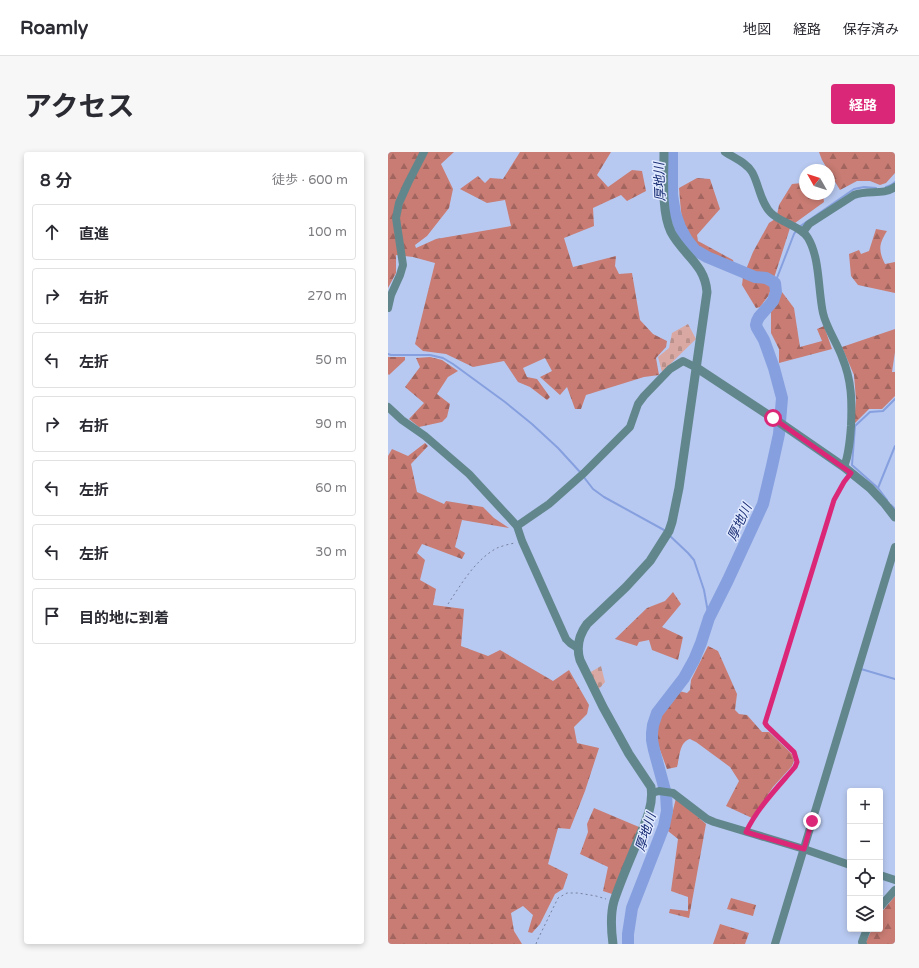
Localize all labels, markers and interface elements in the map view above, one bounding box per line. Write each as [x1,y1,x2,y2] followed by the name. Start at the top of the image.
[20,17,88,39] text: Roamly
[743,21,771,38] text: 地図
[793,21,821,38] text: 経路
[843,21,899,38] text: 保存済み
[831,84,895,124] button: 経路
[24,90,135,124] text: アクセス
[651,160,669,202] water label: 厚地川
[799,164,835,200] north arrow
[40,170,72,191] text: 8 分
[272,172,348,188] text: 徒歩 · 600 m
[41,221,63,243] icon: ahead
[307,224,347,240] text: 100 m
[79,225,109,243] text: 直進
[41,285,63,307] icon: right
[307,288,347,304] text: 270 m
[79,289,109,307] text: 右折
[41,349,63,371] icon: left
[315,352,347,368] text: 50 m
[79,353,109,371] text: 左折
[764,409,782,427] route start
[41,413,63,435] icon: right
[315,416,347,432] text: 90 m
[79,417,109,435] text: 右折
[41,477,63,499] icon: left
[315,480,347,496] text: 60 m
[79,481,109,499] text: 左折
[724,500,756,543] water label: 厚地川
[41,541,63,563] icon: left
[315,544,347,560] text: 30 m
[79,545,109,563] text: 左折
[41,605,63,627] icon: arrive
[79,609,169,627] text: 目的地に到着
[847,788,883,932] map controls
[847,788,883,824] button: +
[632,809,660,853] water label: 厚地川
[803,812,821,830] route end
[847,824,883,860] button: −
[847,860,883,896] button: locate
[847,896,883,932] button: layers

